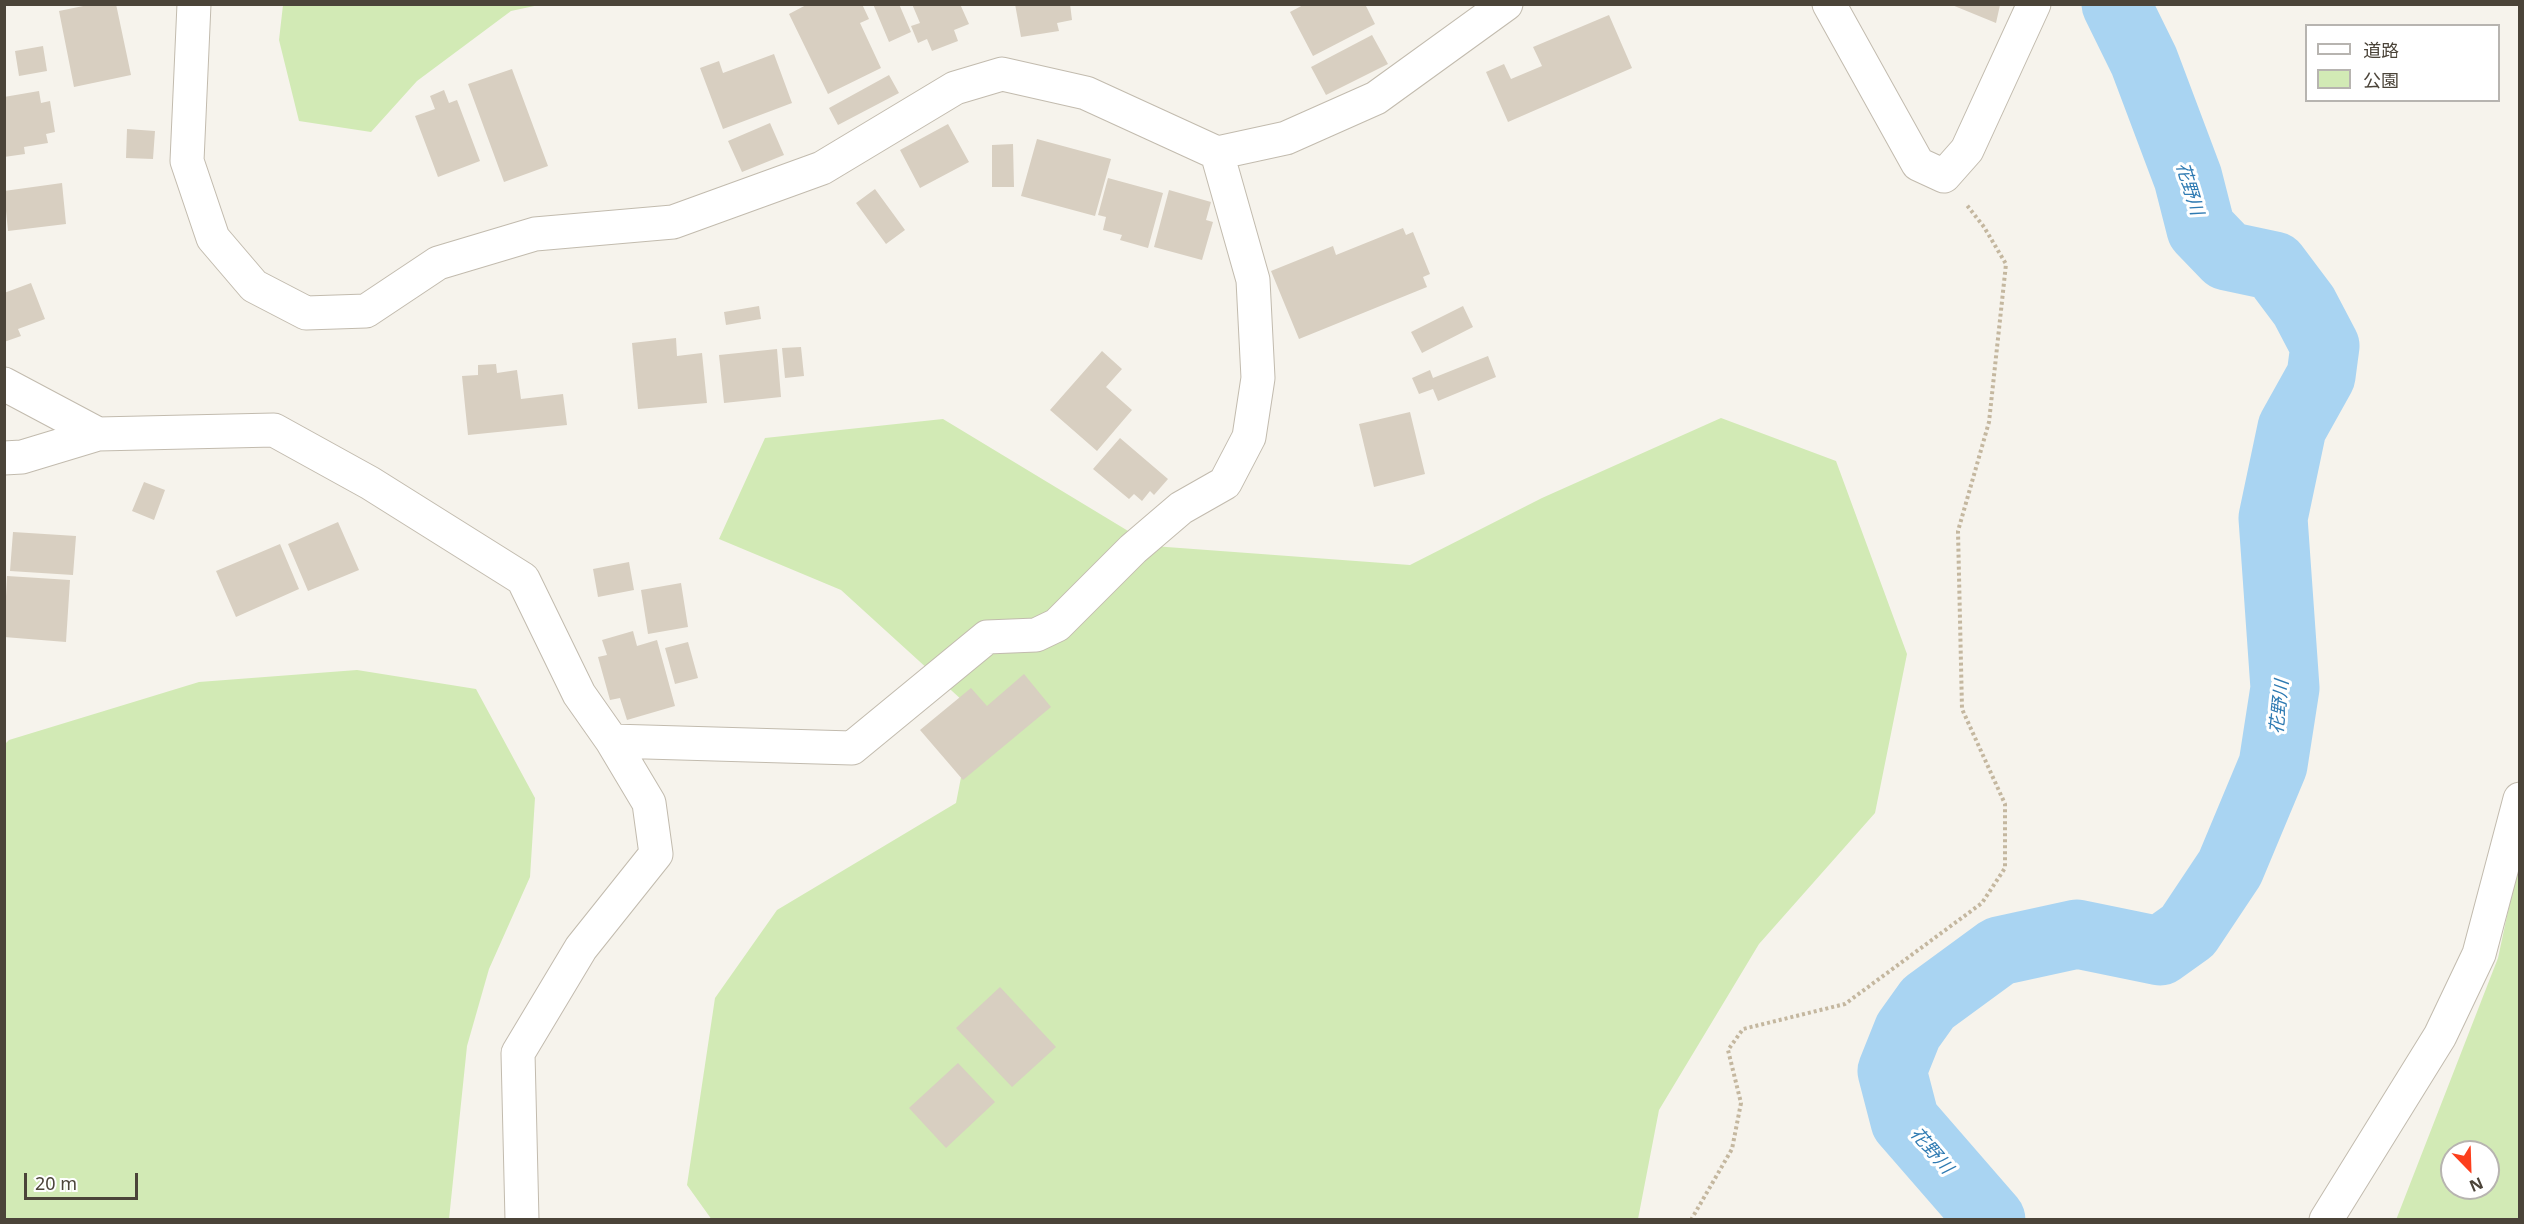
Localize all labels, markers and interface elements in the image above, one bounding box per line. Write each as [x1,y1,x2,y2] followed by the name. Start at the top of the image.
[2305,24,2500,102] legend
[2363,38,2399,62] text: 道路
[2363,68,2399,92] text: 公園
[2171,160,2207,218] water label: 花野川
[2266,679,2294,735] water label: 花野川
[1905,1124,1957,1178] water label: 花野川
[2440,1140,2500,1200] north arrow
[27,1161,141,1199] scale bar
[35,1171,77,1195] text: 20 m
[2466,1172,2487,1197] text: N

